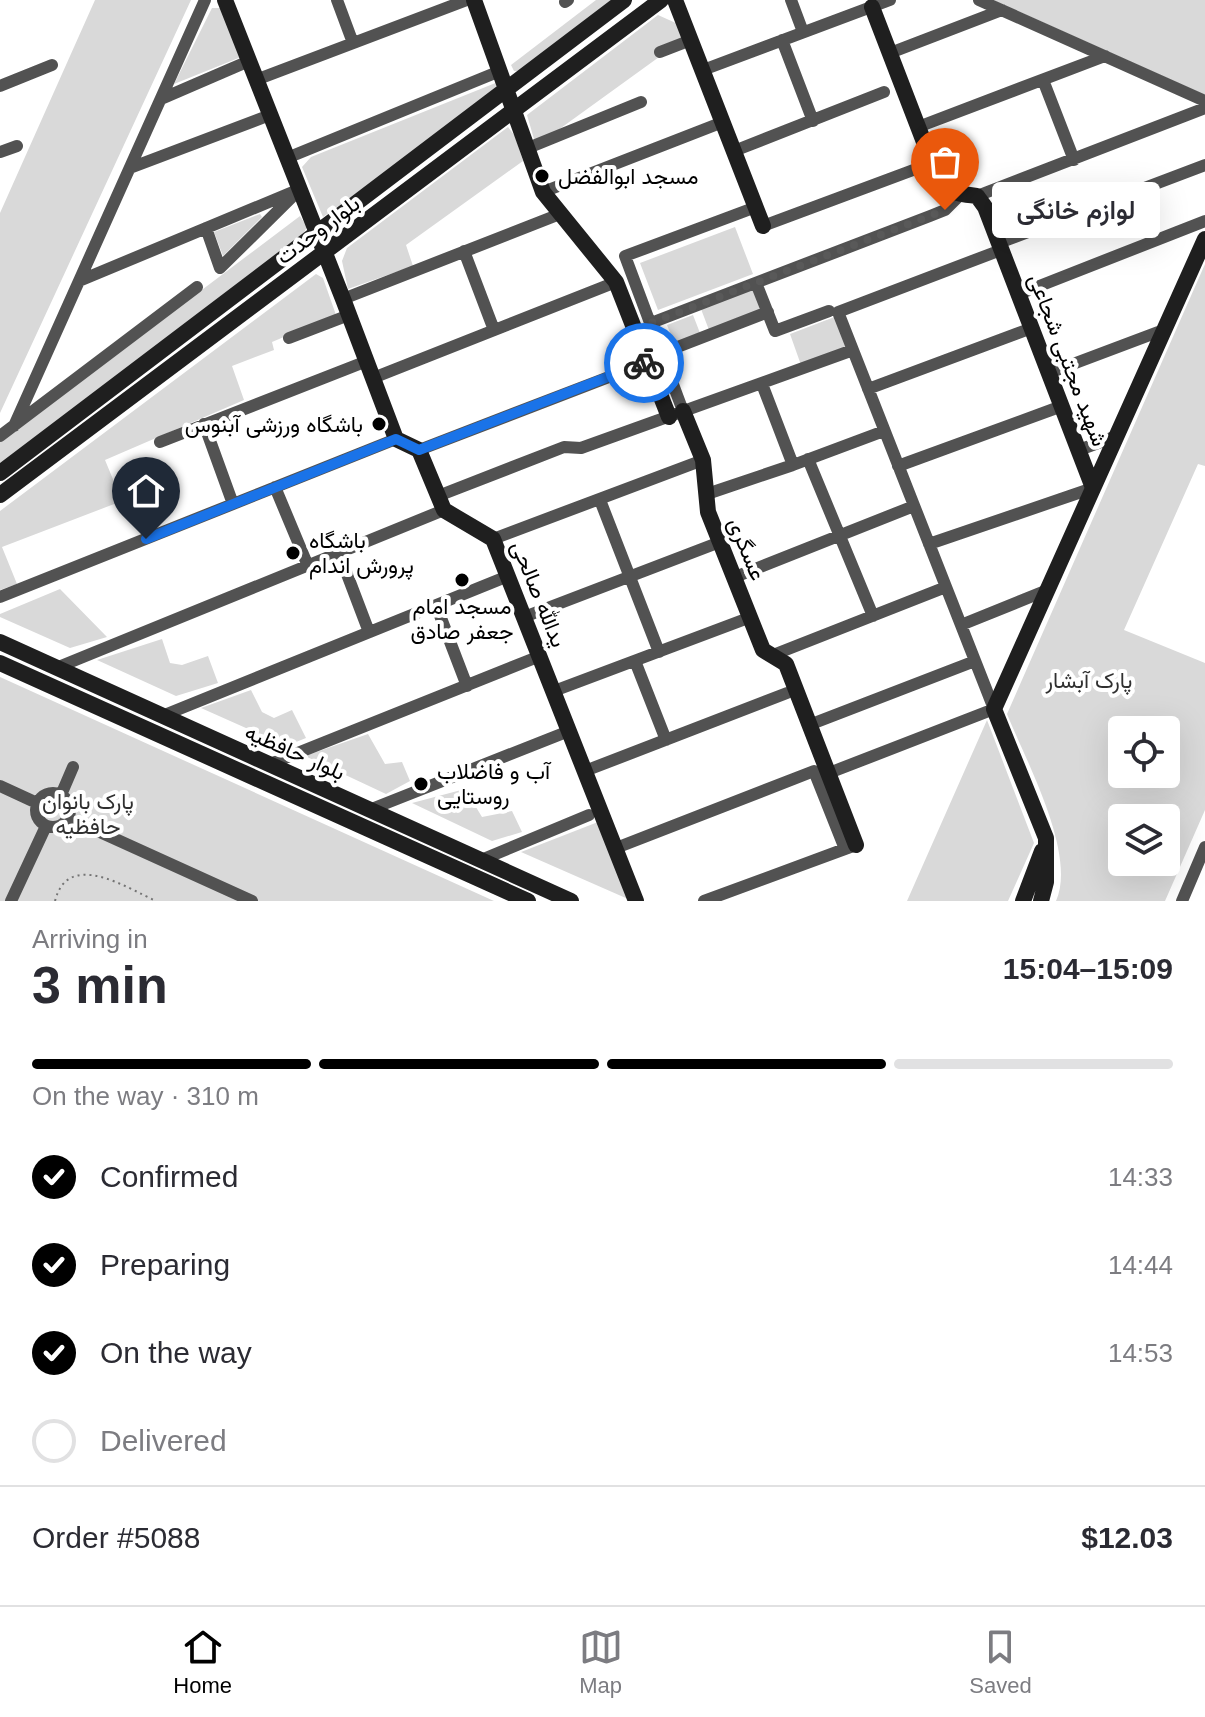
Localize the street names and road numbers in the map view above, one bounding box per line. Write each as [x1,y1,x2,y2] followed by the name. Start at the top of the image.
[272,191,365,270] street label: بلوار وحدت
[1023,270,1112,450] street label: شهید مجتبی شجاعی
[722,514,771,584] street label: عسگری
[505,537,573,651] street label: یدالله صالحی
[241,719,349,786] street label: بلوار حافظیه

